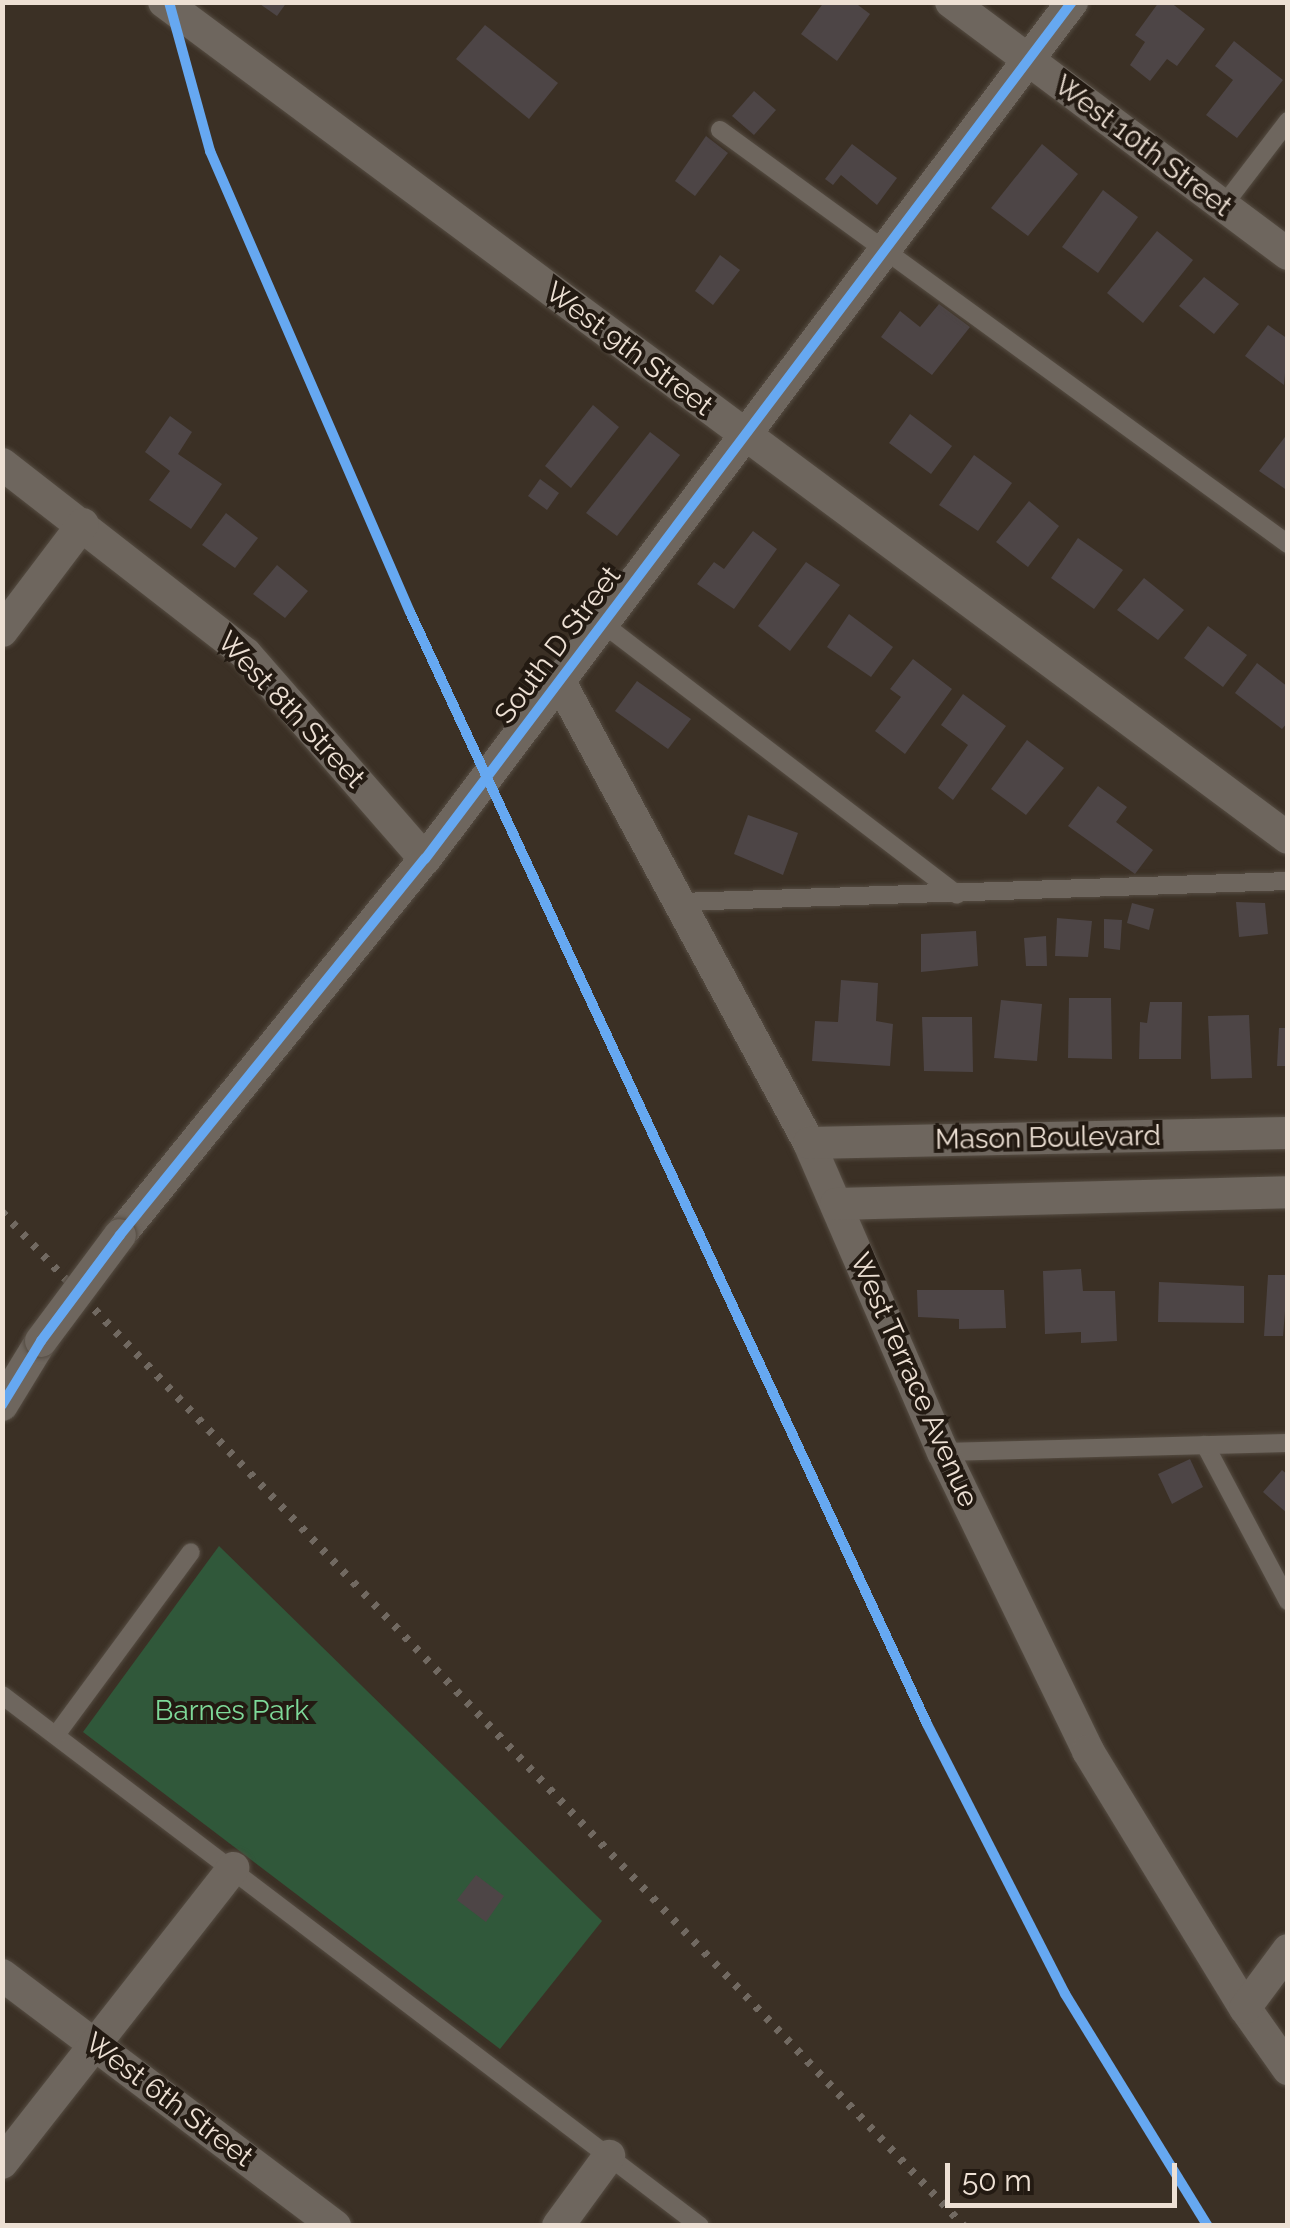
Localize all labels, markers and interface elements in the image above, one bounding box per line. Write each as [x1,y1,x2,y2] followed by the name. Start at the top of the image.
[1048,68,1238,224] street label: West 10th Street
[539,275,719,423] street label: West 9th Street
[488,560,628,730] street label: South D Street
[210,625,372,795] street label: West 8th Street
[935,1119,1161,1157] street label: Mason Boulevard
[842,1247,986,1513] street label: West Terrace Avenue
[155,1694,309,1728] park label: Barnes Park
[79,2026,259,2174] street label: West 6th Street
[950,2143,1182,2205] scale bar
[962,2163,1032,2198] text: 50 m

